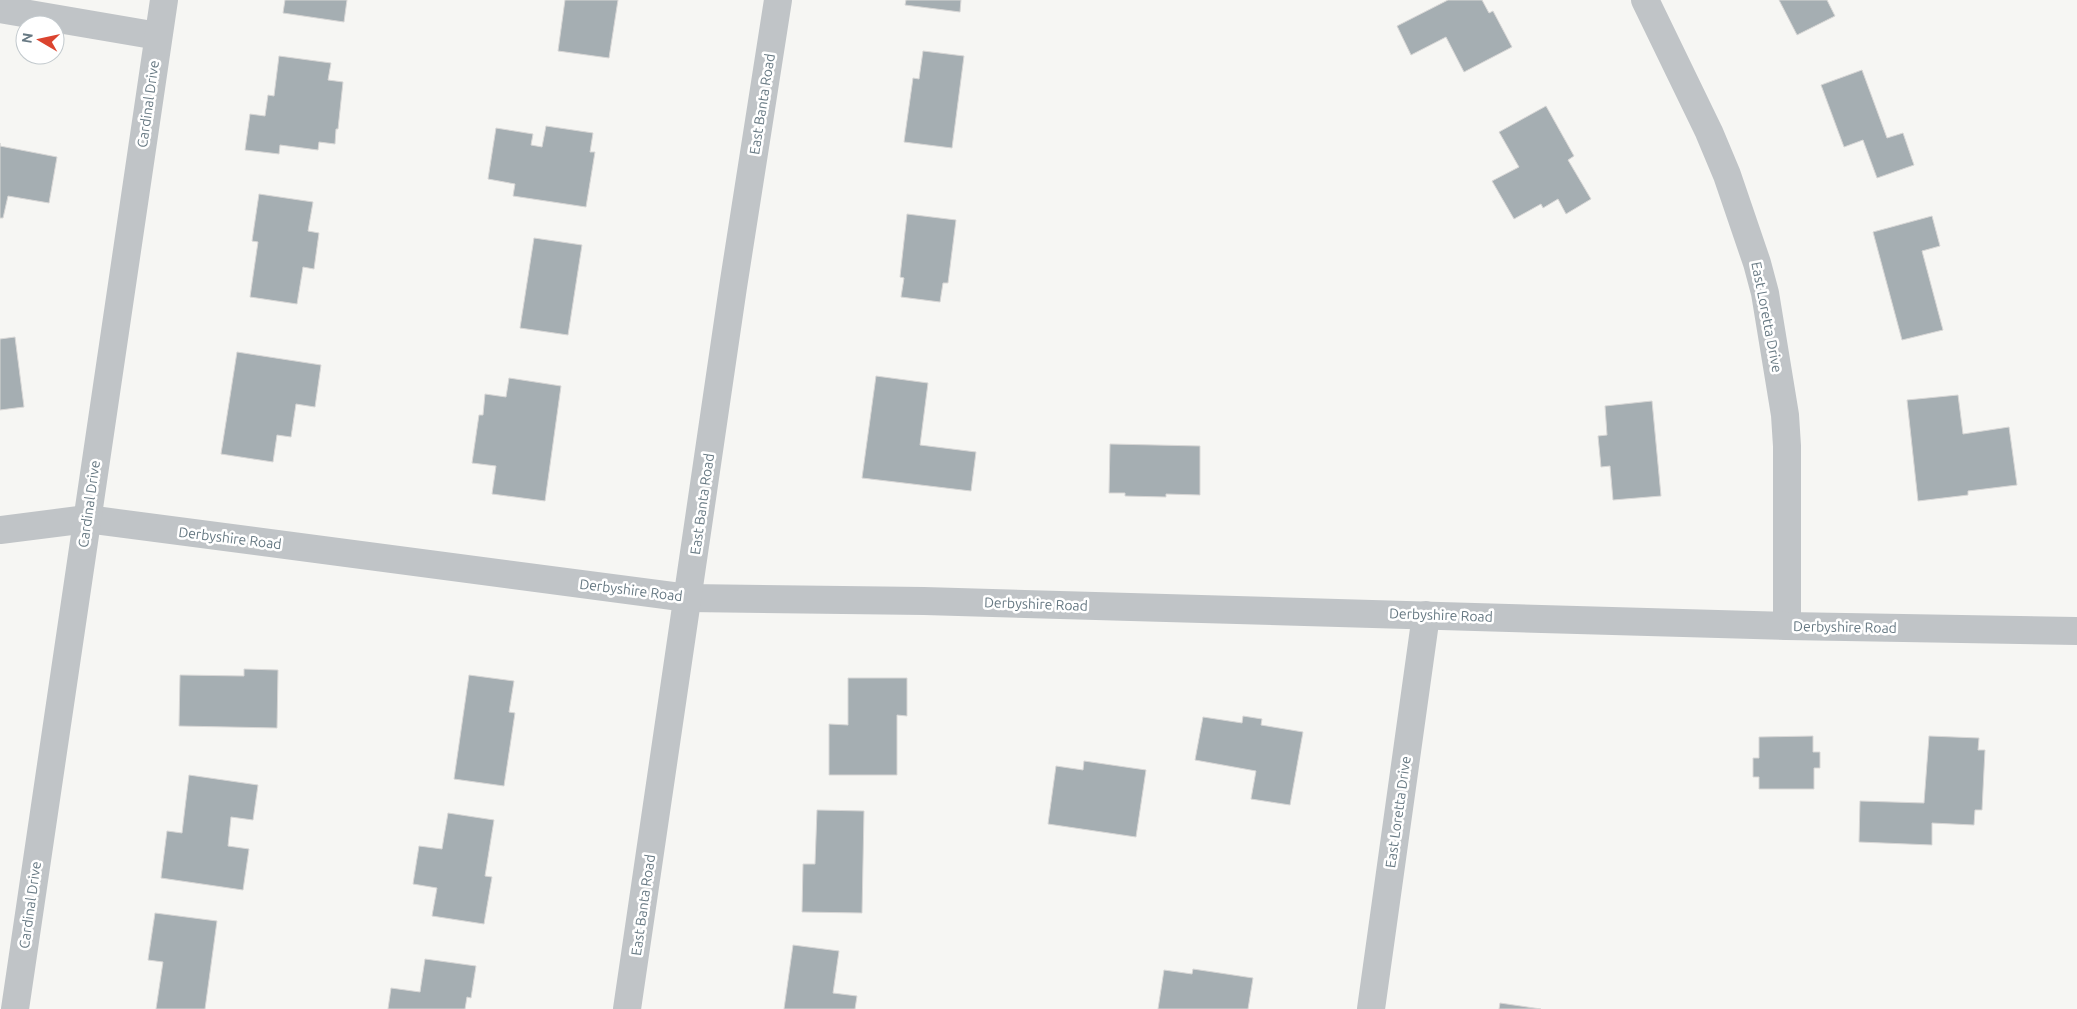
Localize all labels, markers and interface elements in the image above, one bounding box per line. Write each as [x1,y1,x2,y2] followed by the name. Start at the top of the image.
[15,15,65,65] north arrow
[18,32,36,44] text: N
[746,52,778,156] street label: East Banta Road
[134,59,162,149] street label: Cardinal Drive
[1748,260,1786,374] street label: East Loretta Drive
[687,452,717,556] street label: East Banta Road
[75,459,103,549] street label: Cardinal Drive
[178,524,282,552] street label: Derbyshire Road
[579,576,683,604] street label: Derbyshire Road
[984,594,1088,614] street label: Derbyshire Road
[1389,605,1493,625] street label: Derbyshire Road
[1793,618,1897,636] street label: Derbyshire Road
[1382,755,1414,869] street label: East Loretta Drive
[628,853,658,957] street label: East Banta Road
[16,860,44,950] street label: Cardinal Drive

